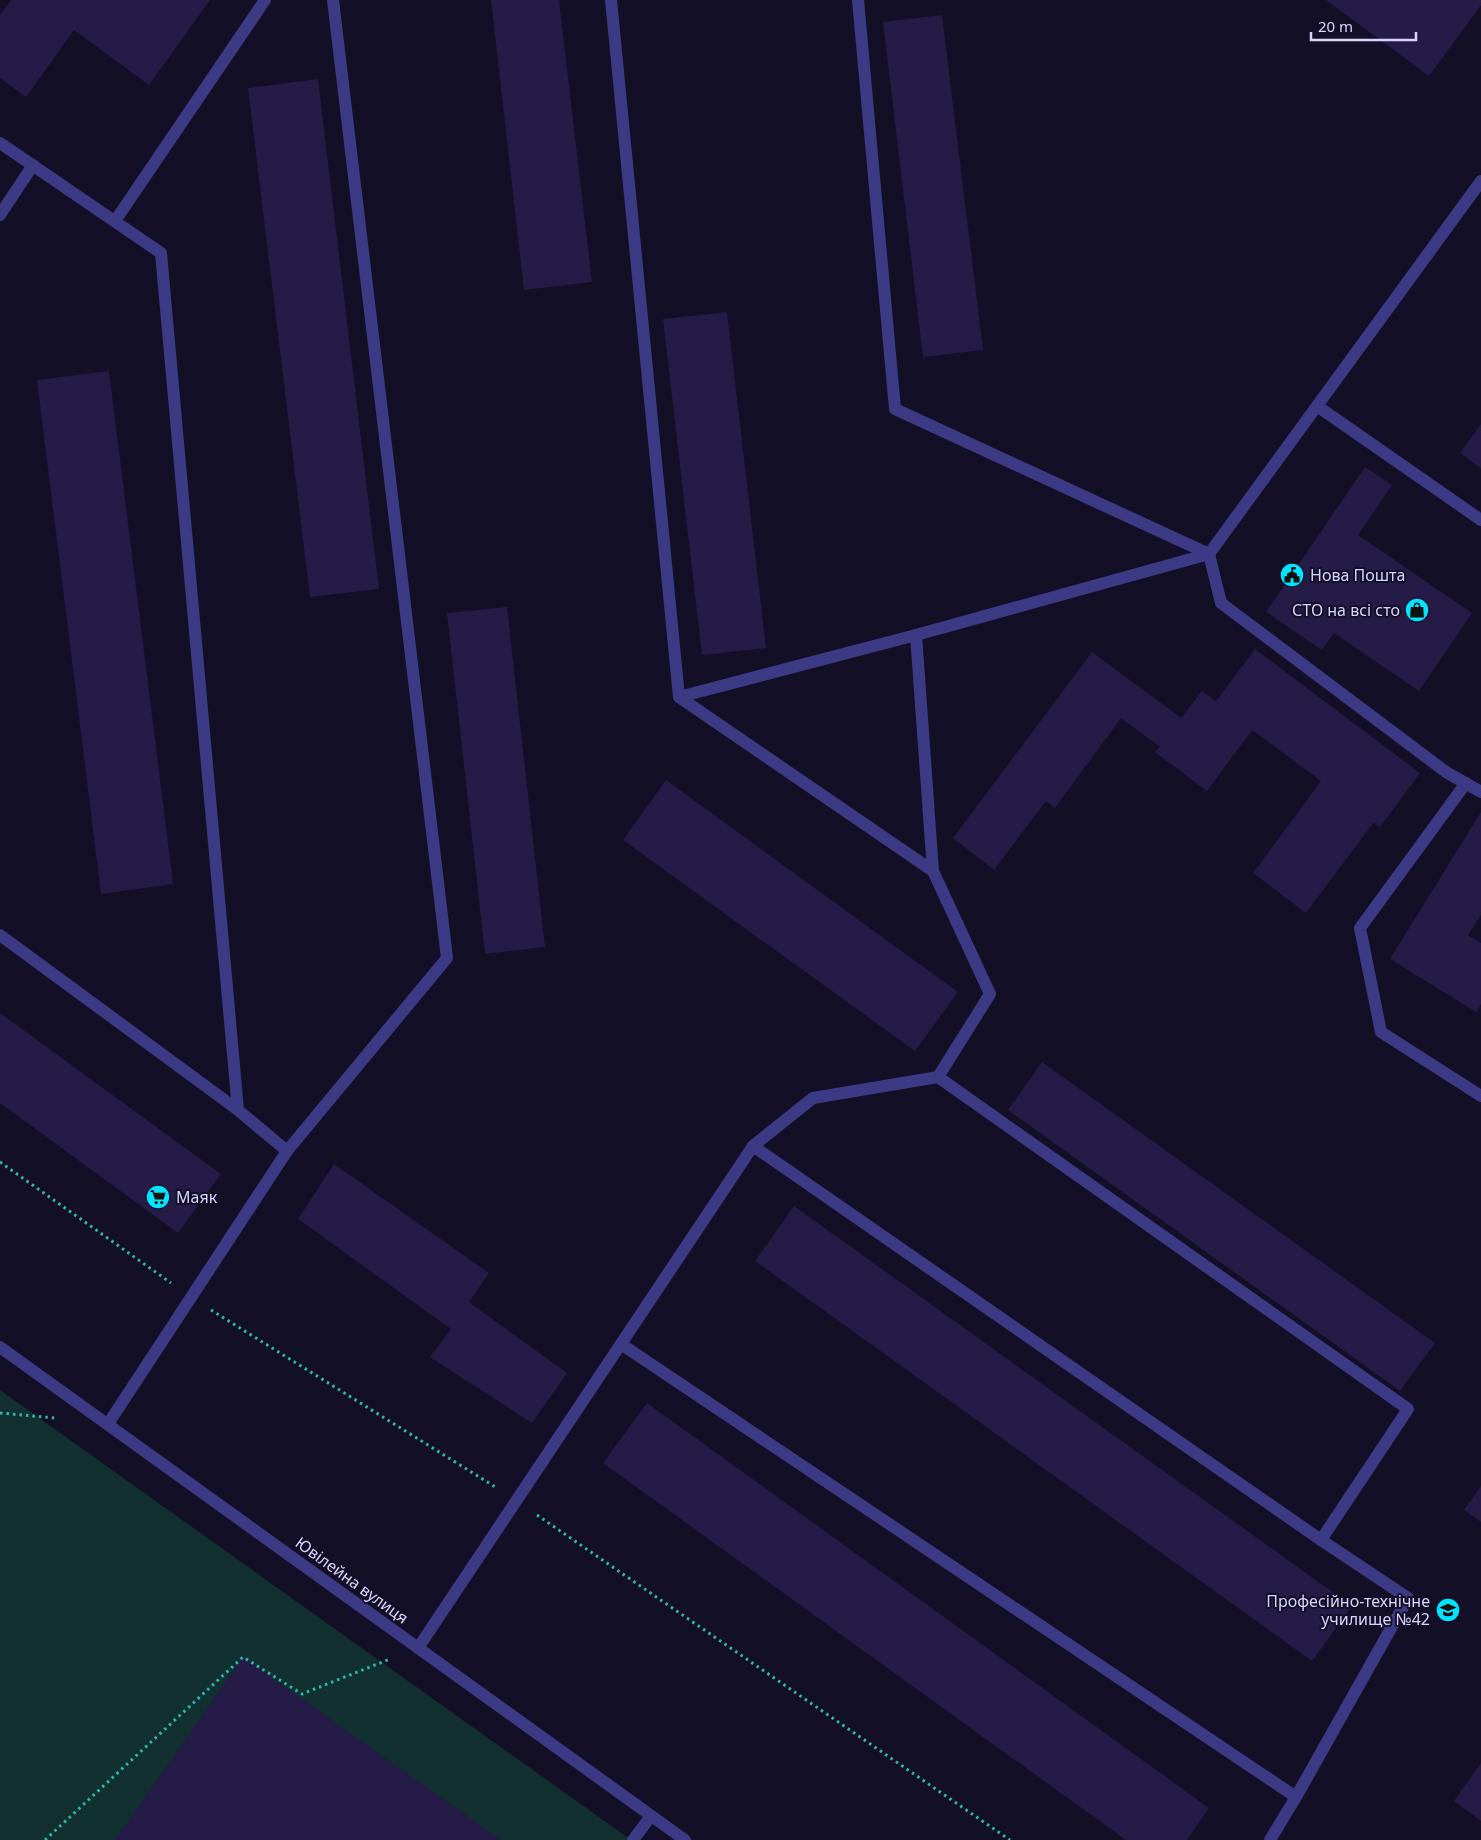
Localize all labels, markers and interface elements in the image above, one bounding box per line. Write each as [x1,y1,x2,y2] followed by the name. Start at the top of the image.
[1311,10,1416,42] scale bar
[1318,16,1353,36] text: 20 m
[1279,562,1305,588] public building icon: Нова Пошта
[1310,564,1405,586] place label: Нова Пошта
[1404,597,1430,623] shop icon: СТО на всі сто
[1292,599,1400,621] place label: СТО на всі сто
[145,1184,171,1210] supermarket icon: Маяк
[176,1186,218,1208] place label: Маяк
[291,1532,413,1628] street label: Ювілейна вулиця
[1266,1590,1430,1630] place label: Професійно-технічне училище №42
[1435,1597,1461,1623] school or university icon: Професійно-технічне училище №42

